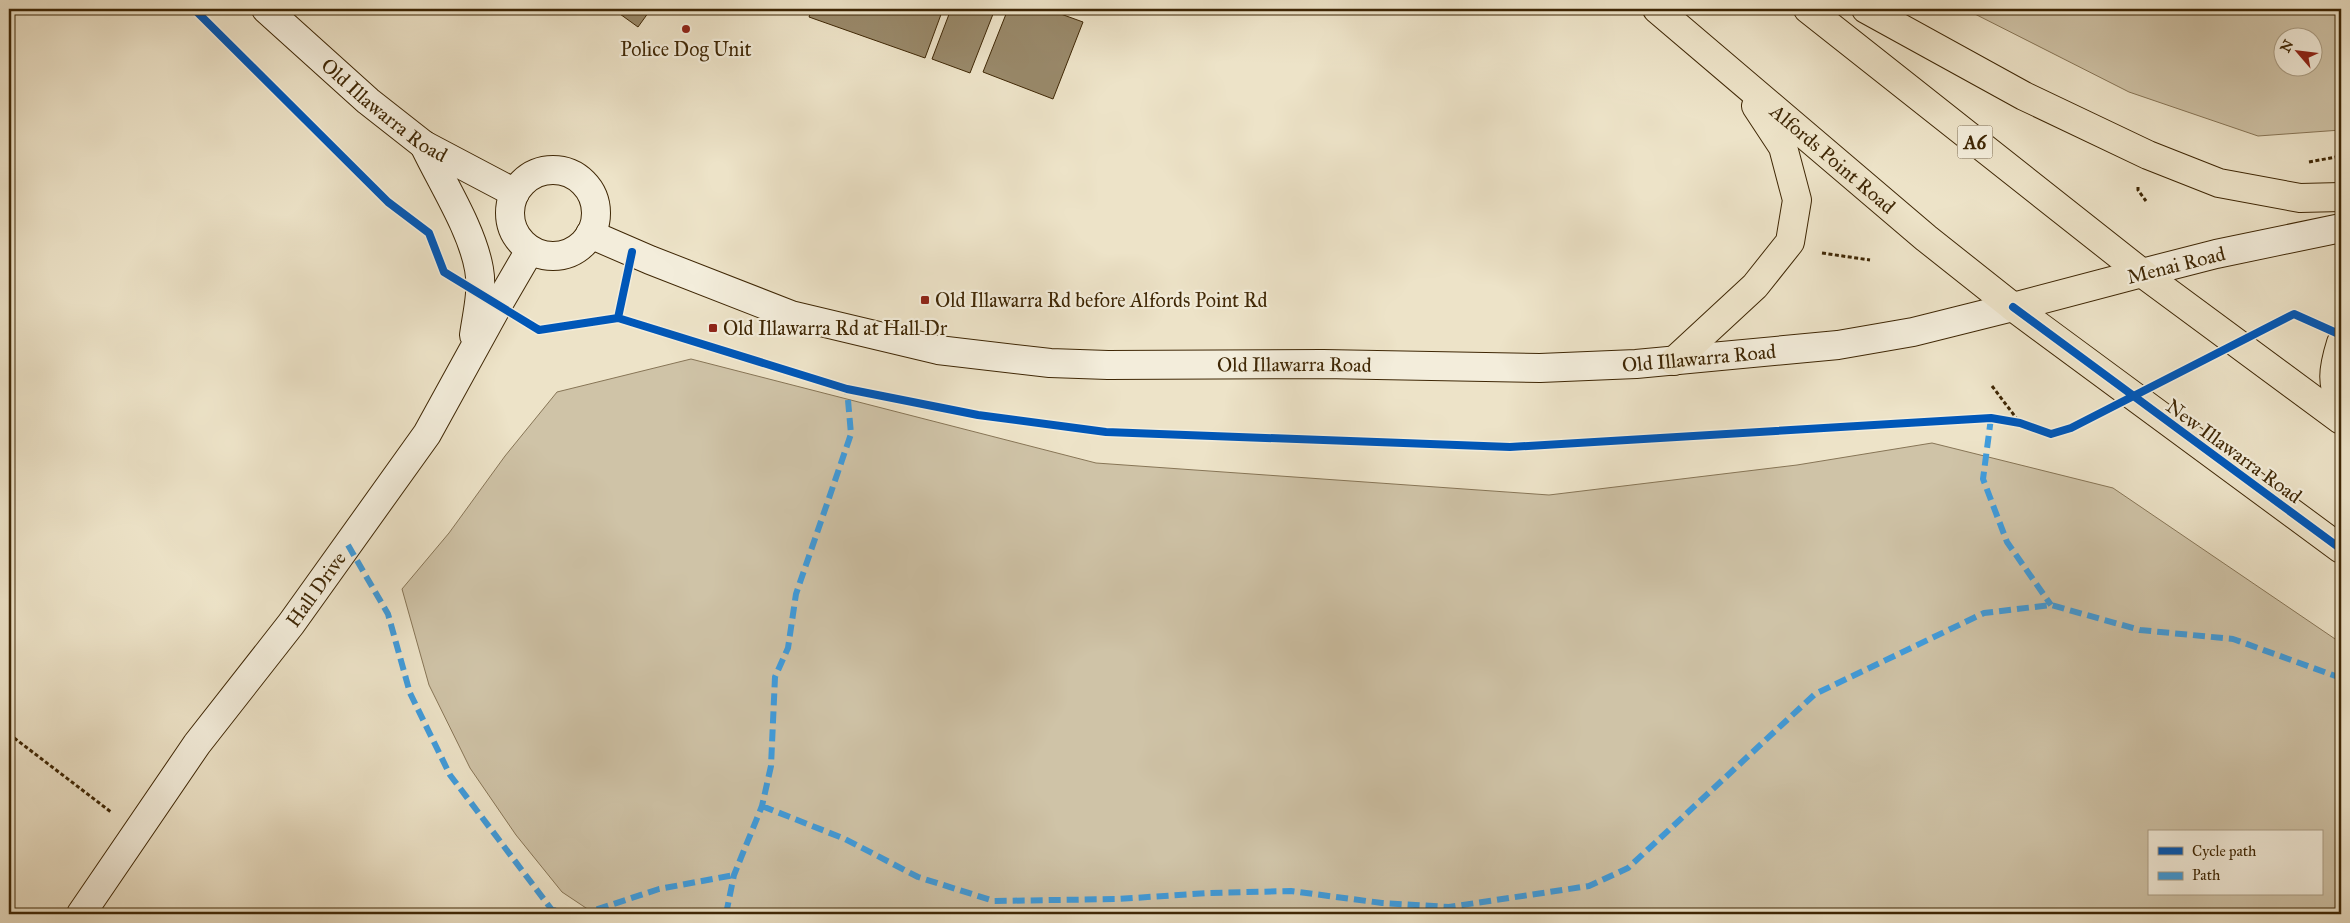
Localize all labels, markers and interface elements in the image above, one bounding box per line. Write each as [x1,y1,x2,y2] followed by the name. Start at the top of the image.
[680,23,692,35] marker: Police Dog Unit
[2272,28,2322,78] north arrow
[620,37,752,62] place label: Police Dog Unit
[2277,37,2297,55] text: N
[316,53,451,167] street label: Old Illawarra Road
[1765,98,1900,219] street label: Alfords Point Road
[1958,125,1992,158] road number: A6
[2124,241,2228,289] street label: Menai Road
[935,288,1268,312] place label: Old Illawarra Rd before Alfords Point Rd
[919,294,931,306] marker: Old Illawarra Rd before Alfords Point Rd
[723,316,948,340] place label: Old Illawarra Rd at Hall Dr
[707,322,719,334] marker: Old Illawarra Rd at Hall Dr
[1621,339,1777,377] street label: Old Illawarra Road
[1217,352,1372,377] street label: Old Illawarra Road
[2161,394,2307,508] street label: New Illawarra Road
[281,547,351,632] street label: Hall Drive
[2148,830,2322,896] legend
[2192,842,2257,860] text: Cycle path
[2192,866,2221,884] text: Path

